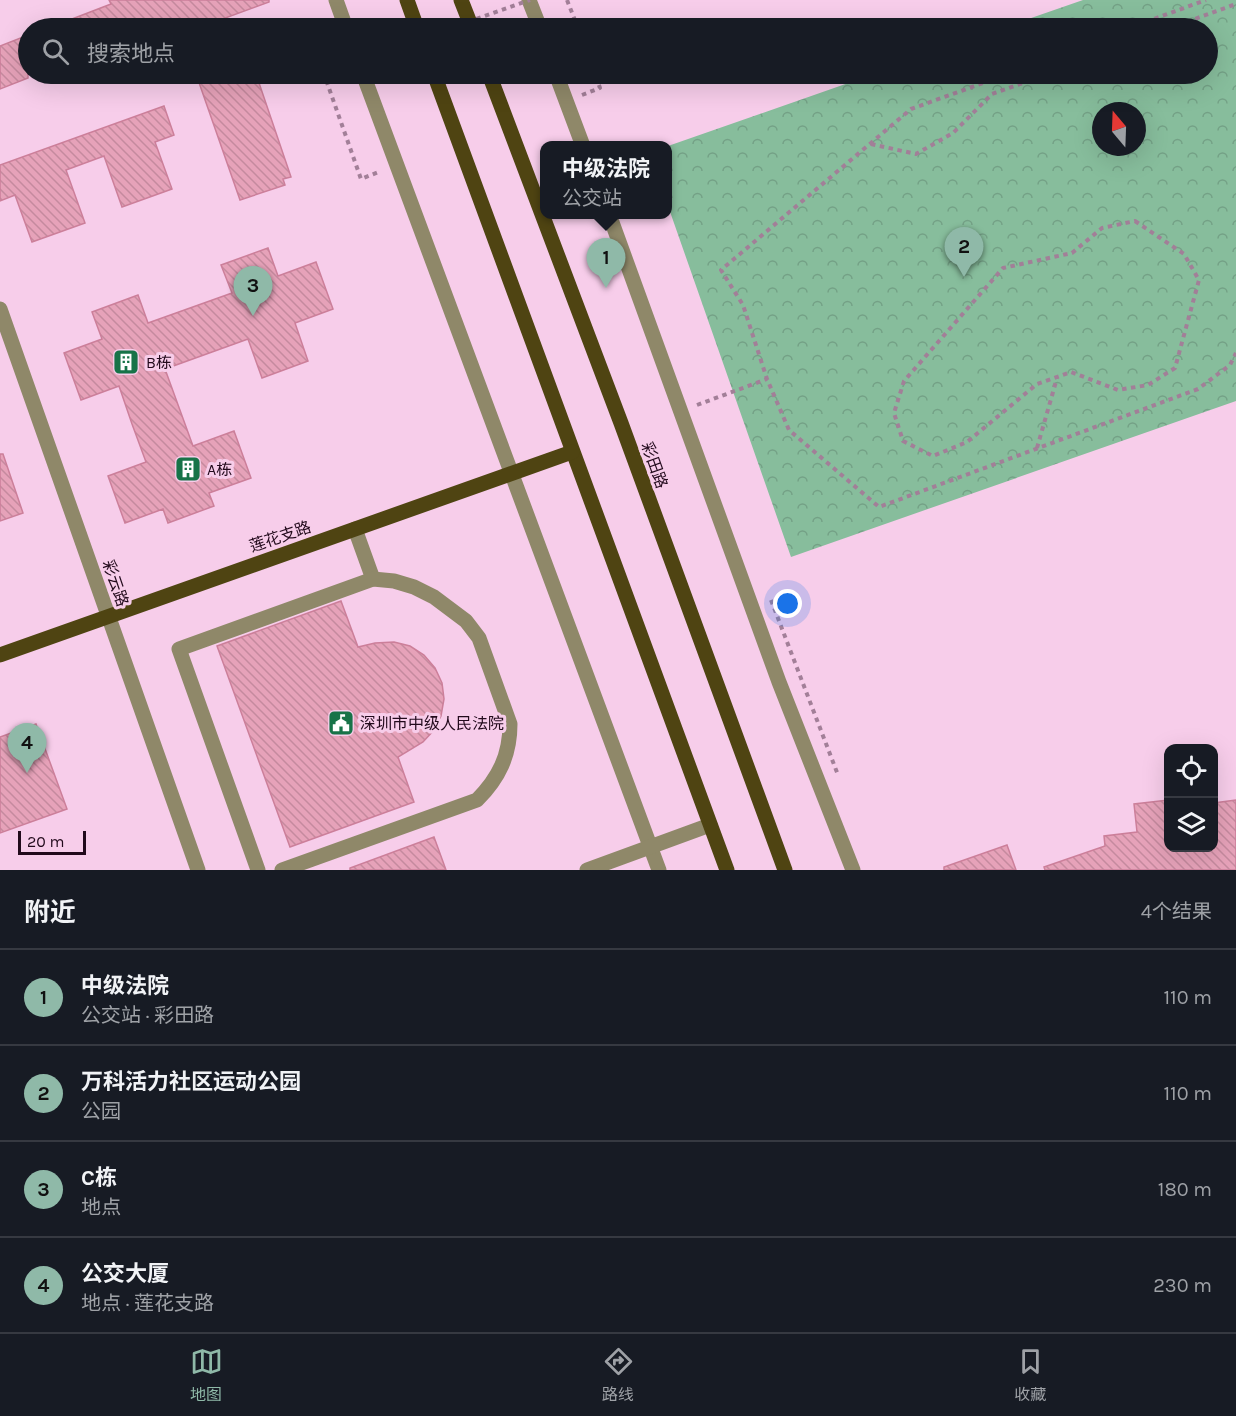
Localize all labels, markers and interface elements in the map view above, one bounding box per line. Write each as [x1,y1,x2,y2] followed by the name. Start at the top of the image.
[18,18,1218,84] search box
[39,35,72,68] icon: search
[87,41,175,67] text: 搜索地点
[1092,102,1146,156] north arrow
[540,141,672,219] popup
[562,156,650,182] text: 中级法院
[562,187,622,210] text: 公交站
[944,228,984,277] pin: 2
[586,238,626,288] pin: 1
[234,266,272,316] pin: 3
[111,347,141,377] building icon: B栋
[146,353,172,372] place label: B栋
[637,439,672,491] street label: 彩田路
[173,454,203,484] building icon: A栋
[207,460,232,479] place label: A栋
[247,517,314,556] street label: 莲花支路
[99,557,132,609] street label: 彩云路
[773,589,802,618] your location
[326,708,356,738] public building icon: 深圳市中级人民法院
[360,714,504,733] place label: 深圳市中级人民法院
[8,724,46,773] pin: 4
[1164,744,1218,852] map controls
[1164,744,1218,798] button: locate
[1164,798,1218,852] button: layers
[18,828,86,856] scale bar
[27,832,65,851] text: 20 m
[24,897,76,928] text: 附近
[1141,900,1212,923] text: 4个结果
[81,973,169,999] text: 中级法院
[40,986,47,1009] text: 1
[1163,986,1212,1009] text: 110 m
[81,1004,214,1027] text: 公交站 · 彩田路
[81,1069,301,1095] text: 万科活力社区运动公园
[37,1082,50,1105] text: 2
[1163,1082,1212,1105] text: 110 m
[81,1100,121,1123] text: 公园
[81,1165,117,1191] text: C栋
[37,1178,50,1201] text: 3
[1158,1178,1212,1201] text: 180 m
[81,1196,121,1219] text: 地点
[81,1261,169,1287] text: 公交大厦
[38,1274,49,1297] text: 4
[1153,1274,1212,1297] text: 230 m
[81,1292,214,1315] text: 地点 · 莲花支路
[190,1345,223,1405] tab: 地图
[602,1345,635,1405] tab: 路线
[1014,1345,1047,1405] tab: 收藏

